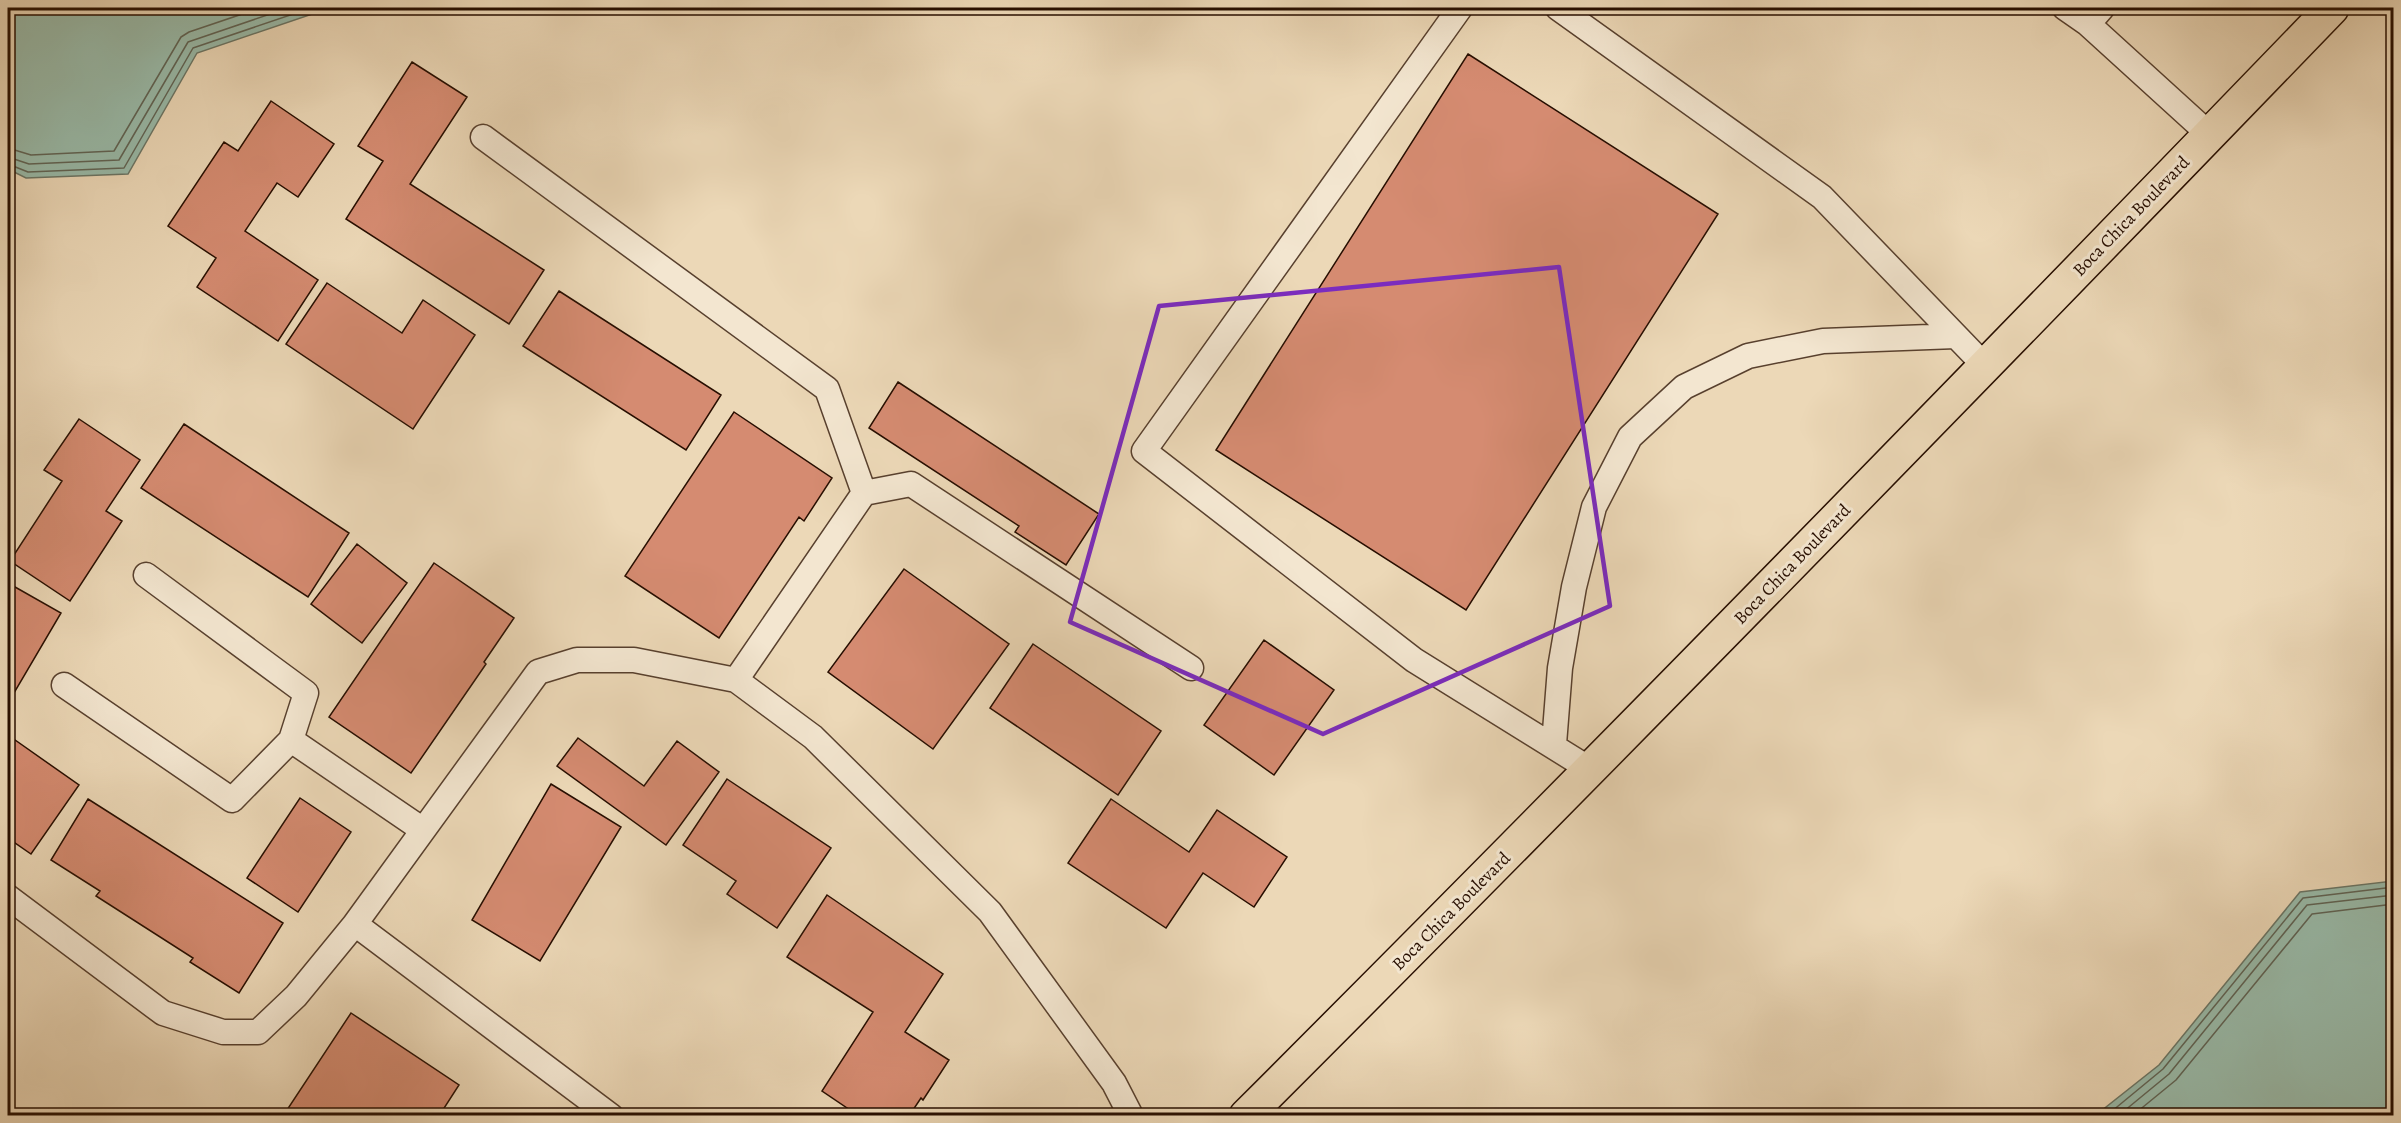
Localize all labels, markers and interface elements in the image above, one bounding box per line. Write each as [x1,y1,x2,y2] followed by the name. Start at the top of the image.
[2067,150,2195,281] street label: Boca Chica Boulevard
[1728,498,1856,629] street label: Boca Chica Boulevard
[1386,846,1516,976] street label: Boca Chica Boulevard

